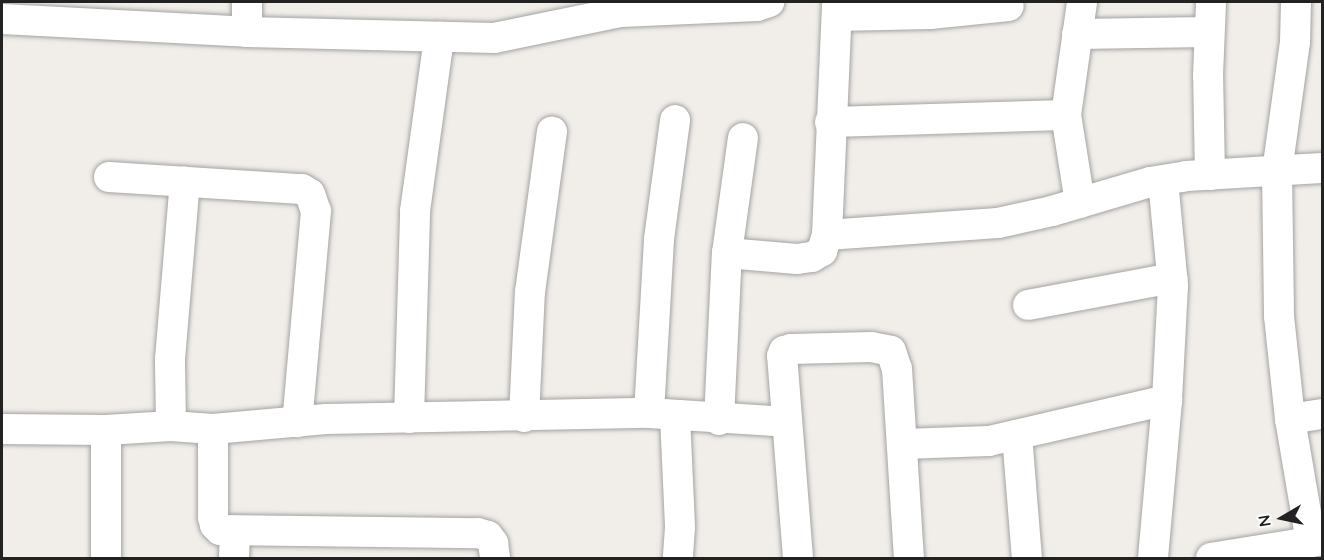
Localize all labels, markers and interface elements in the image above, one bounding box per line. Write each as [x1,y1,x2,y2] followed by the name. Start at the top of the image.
[1252,488,1312,548] north arrow
[1253,513,1275,528] text: N

